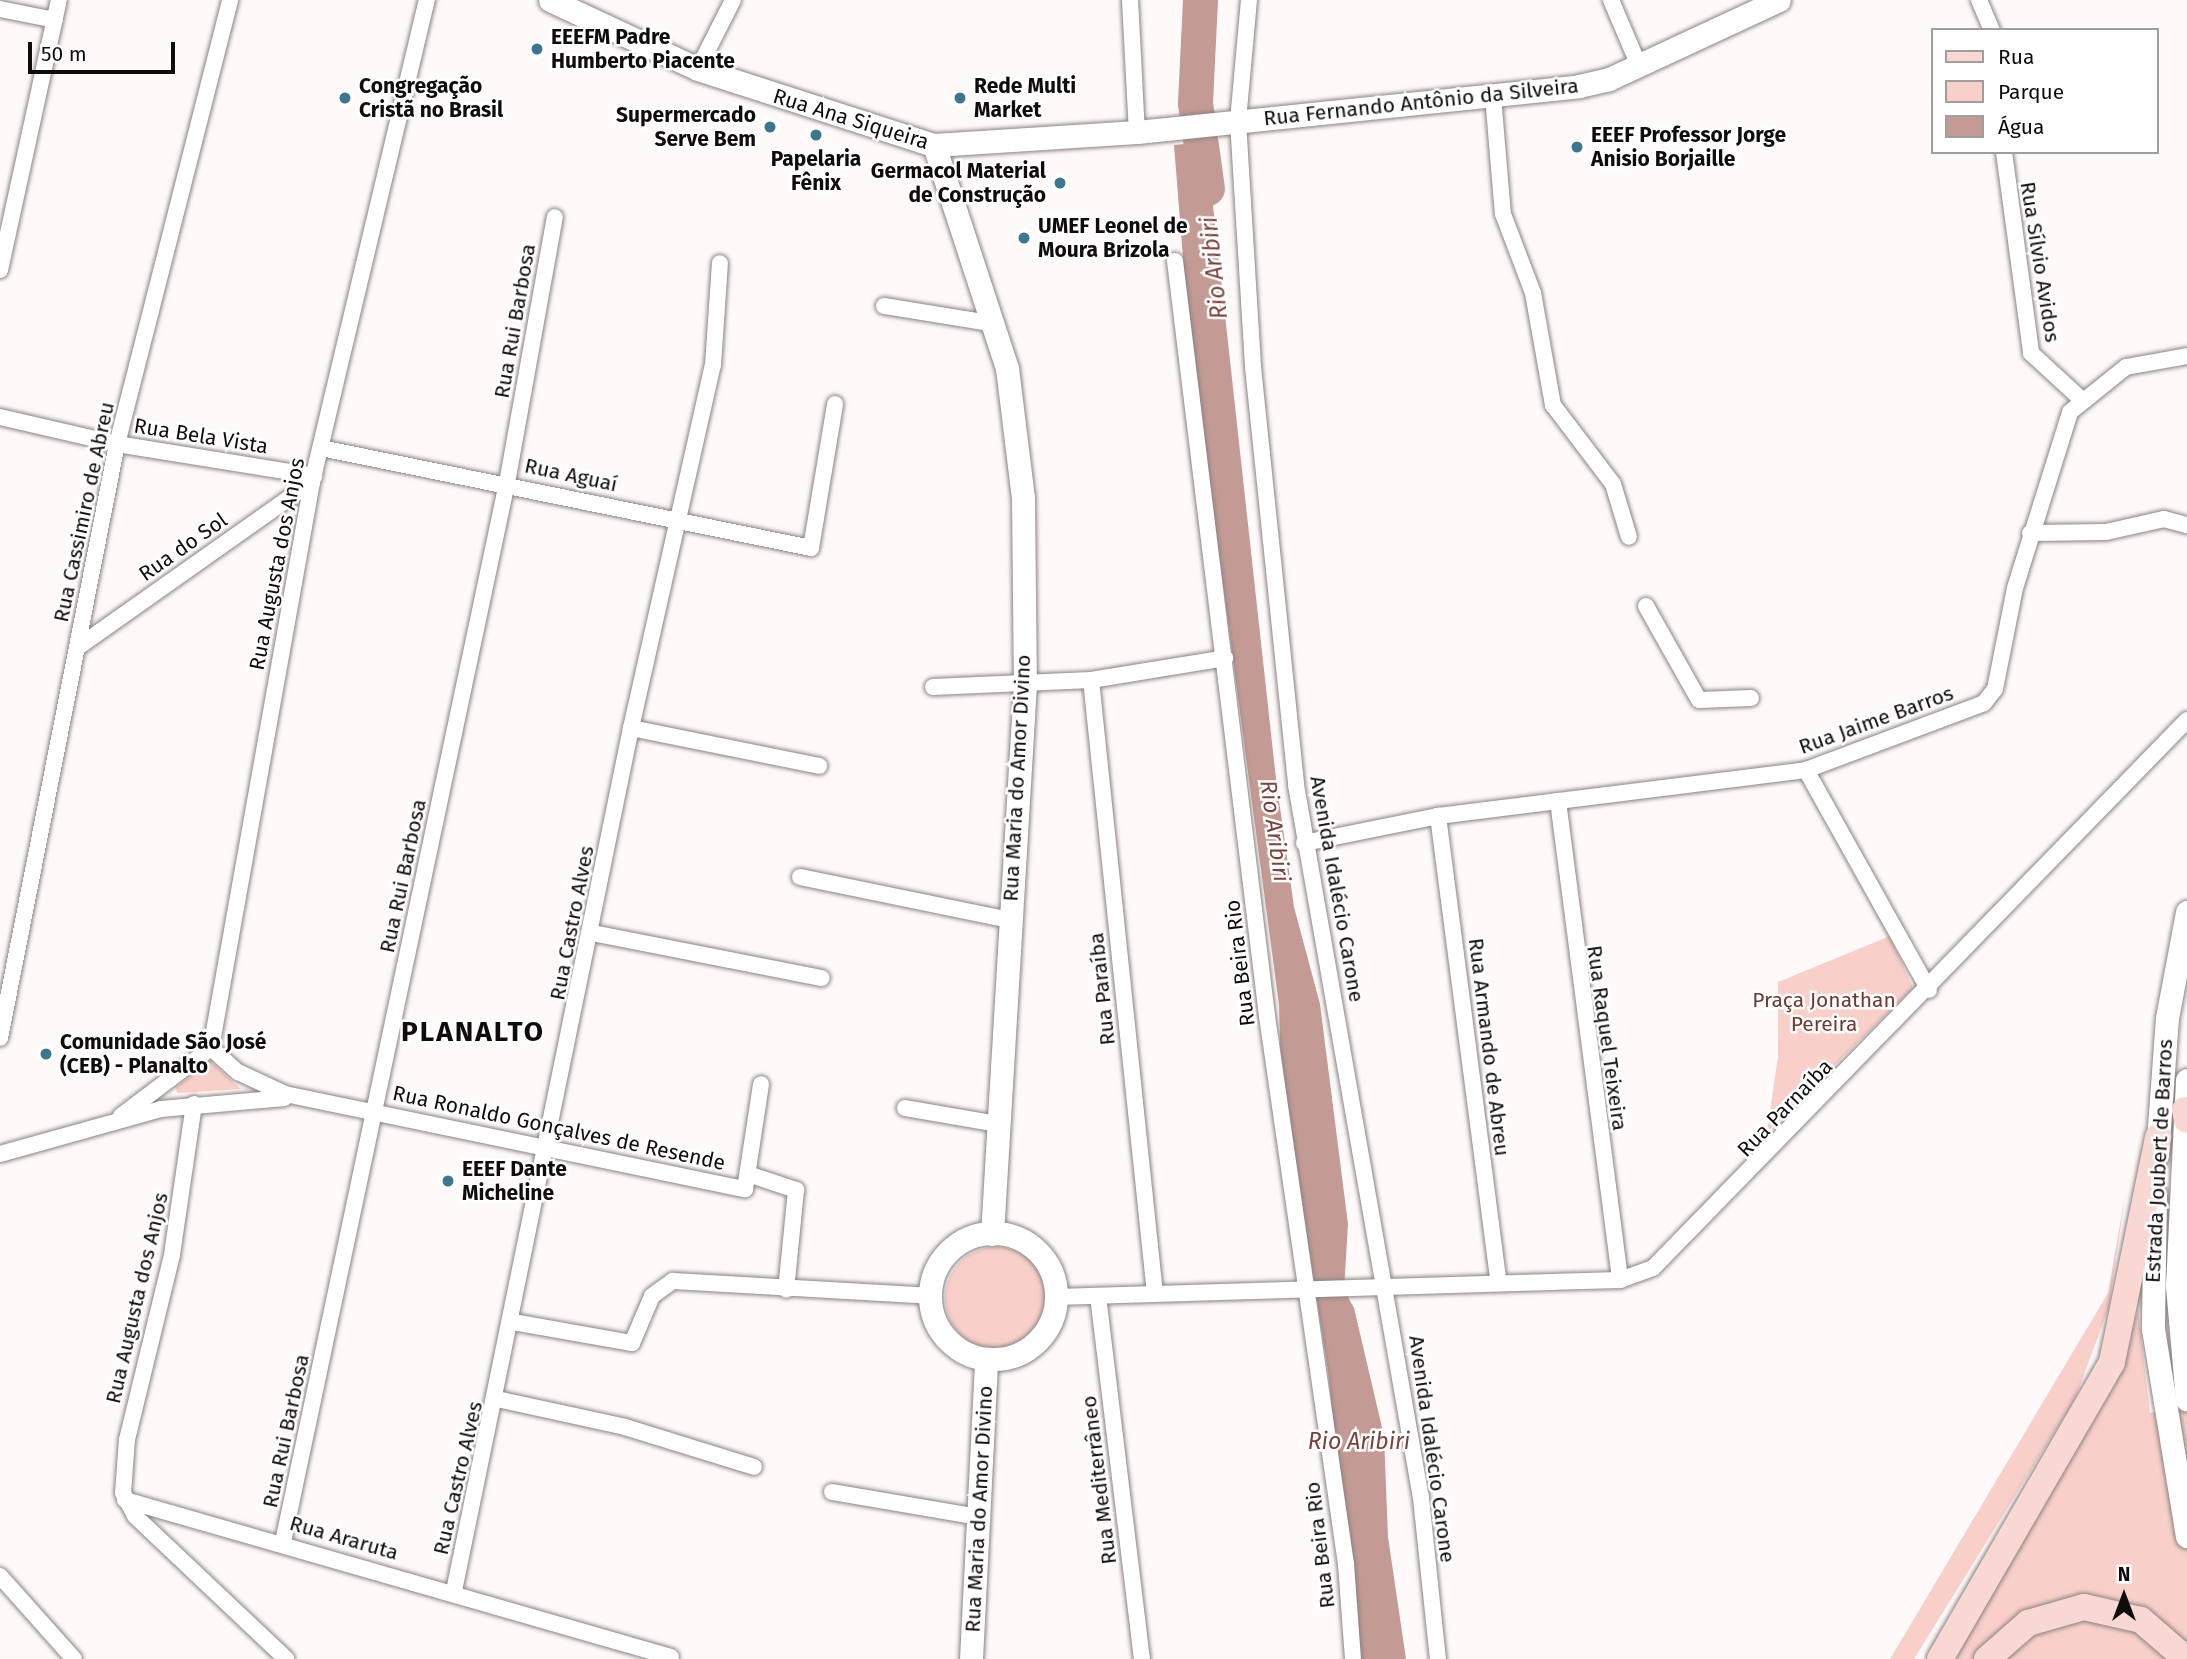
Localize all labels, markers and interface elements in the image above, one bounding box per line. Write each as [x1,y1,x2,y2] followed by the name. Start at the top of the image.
[551,24,735,74] place label: EEEFM Padre Humberto Piacente
[32,28,178,72] scale bar
[1932,28,2159,154] legend
[41,41,87,67] text: 50 m
[529,41,545,57] marker: EEEFM Padre Humberto Piacente
[1998,44,2034,70] text: Rua
[359,73,503,123] place label: Congregação Cristã no Brasil
[974,73,1076,123] place label: Rede Multi Market
[1262,73,1580,131] street label: Rua Fernando Antônio da Silveira
[1998,79,2064,105] text: Parque
[770,83,932,155] street label: Rua Ana Siqueira
[337,90,353,106] marker: Congregação Cristã no Brasil
[952,90,968,106] marker: Rede Multi Market
[616,102,756,152] place label: Supermercado Serve Bem
[1998,114,2044,140] text: Água
[762,119,778,135] marker: Supermercado Serve Bem
[1591,122,1786,172] place label: EEEF Professor Jorge Anisio Borjaille
[808,127,824,143] marker: Papelaria Fênix
[1569,139,1585,155] marker: EEEF Professor Jorge Anisio Borjaille
[771,146,861,196] place label: Papelaria Fênix
[871,158,1046,208] place label: Germacol Material de Construção
[1052,175,1068,191] marker: Germacol Material de Construção
[2015,180,2065,344] street label: Rua Sílvio Avidos
[1038,213,1188,263] place label: UMEF Leonel de Moura Brizola
[1195,216,1233,320] water label: Rio Aribiri
[1016,230,1032,246] marker: UMEF Leonel de Moura Brizola
[489,242,541,400] street label: Rua Rui Barbosa
[48,400,120,624] street label: Rua Cassimiro de Abreu
[132,413,270,459] street label: Rua Bela Vista
[522,453,620,497] street label: Rua Aguaí
[244,456,310,672] street label: Rua Augusta dos Anjos
[134,507,232,587] street label: Rua do Sol
[998,654,1036,902] street label: Rua Maria do Amor Divino
[1795,680,1957,760] street label: Rua Jaime Barros
[1305,774,1369,1004] street label: Avenida Idalécio Carone
[1254,778,1296,884] water label: Rio Aribiri
[374,797,432,955] street label: Rua Rui Barbosa
[545,844,599,1002] street label: Rua Castro Alves
[1220,898,1260,1028] street label: Rua Beira Rio
[1084,931,1120,1047] street label: Rua Paraíba
[1463,937,1515,1157] street label: Rua Armando de Abreu
[1582,944,1632,1132] street label: Rua Raquel Teixeira
[1752,987,1896,1037] park label: Praça Jonathan Pereira
[402,1015,544,1049] district label: PLANALTO
[60,1029,266,1079] place label: Comunidade São José (CEB) - Planalto
[2140,1038,2178,1284] street label: Estrada Joubert de Barros
[38,1046,54,1062] marker: Comunidade São José (CEB) - Planalto
[1732,1054,1838,1162] street label: Rua Parnaíba
[390,1080,728,1176] street label: Rua Ronaldo Gonçalves de Resende
[462,1156,567,1206] place label: EEEF Dante Micheline
[440,1173,456,1189] marker: EEEF Dante Micheline
[100,1190,174,1406] street label: Rua Augusta dos Anjos
[1404,1334,1460,1564] street label: Avenida Idalécio Carone
[257,1352,315,1510] street label: Rua Rui Barbosa
[960,1385,998,1633] street label: Rua Maria do Amor Divino
[1076,1394,1122,1566] street label: Rua Mediterrâneo
[428,1399,488,1557] street label: Rua Castro Alves
[1308,1427,1410,1455] water label: Rio Aribiri
[1300,1480,1340,1610] street label: Rua Beira Rio
[287,1510,401,1566] street label: Rua Araruta
[2089,1561,2159,1631] north arrow
[2118,1563,2130,1586] text: N

